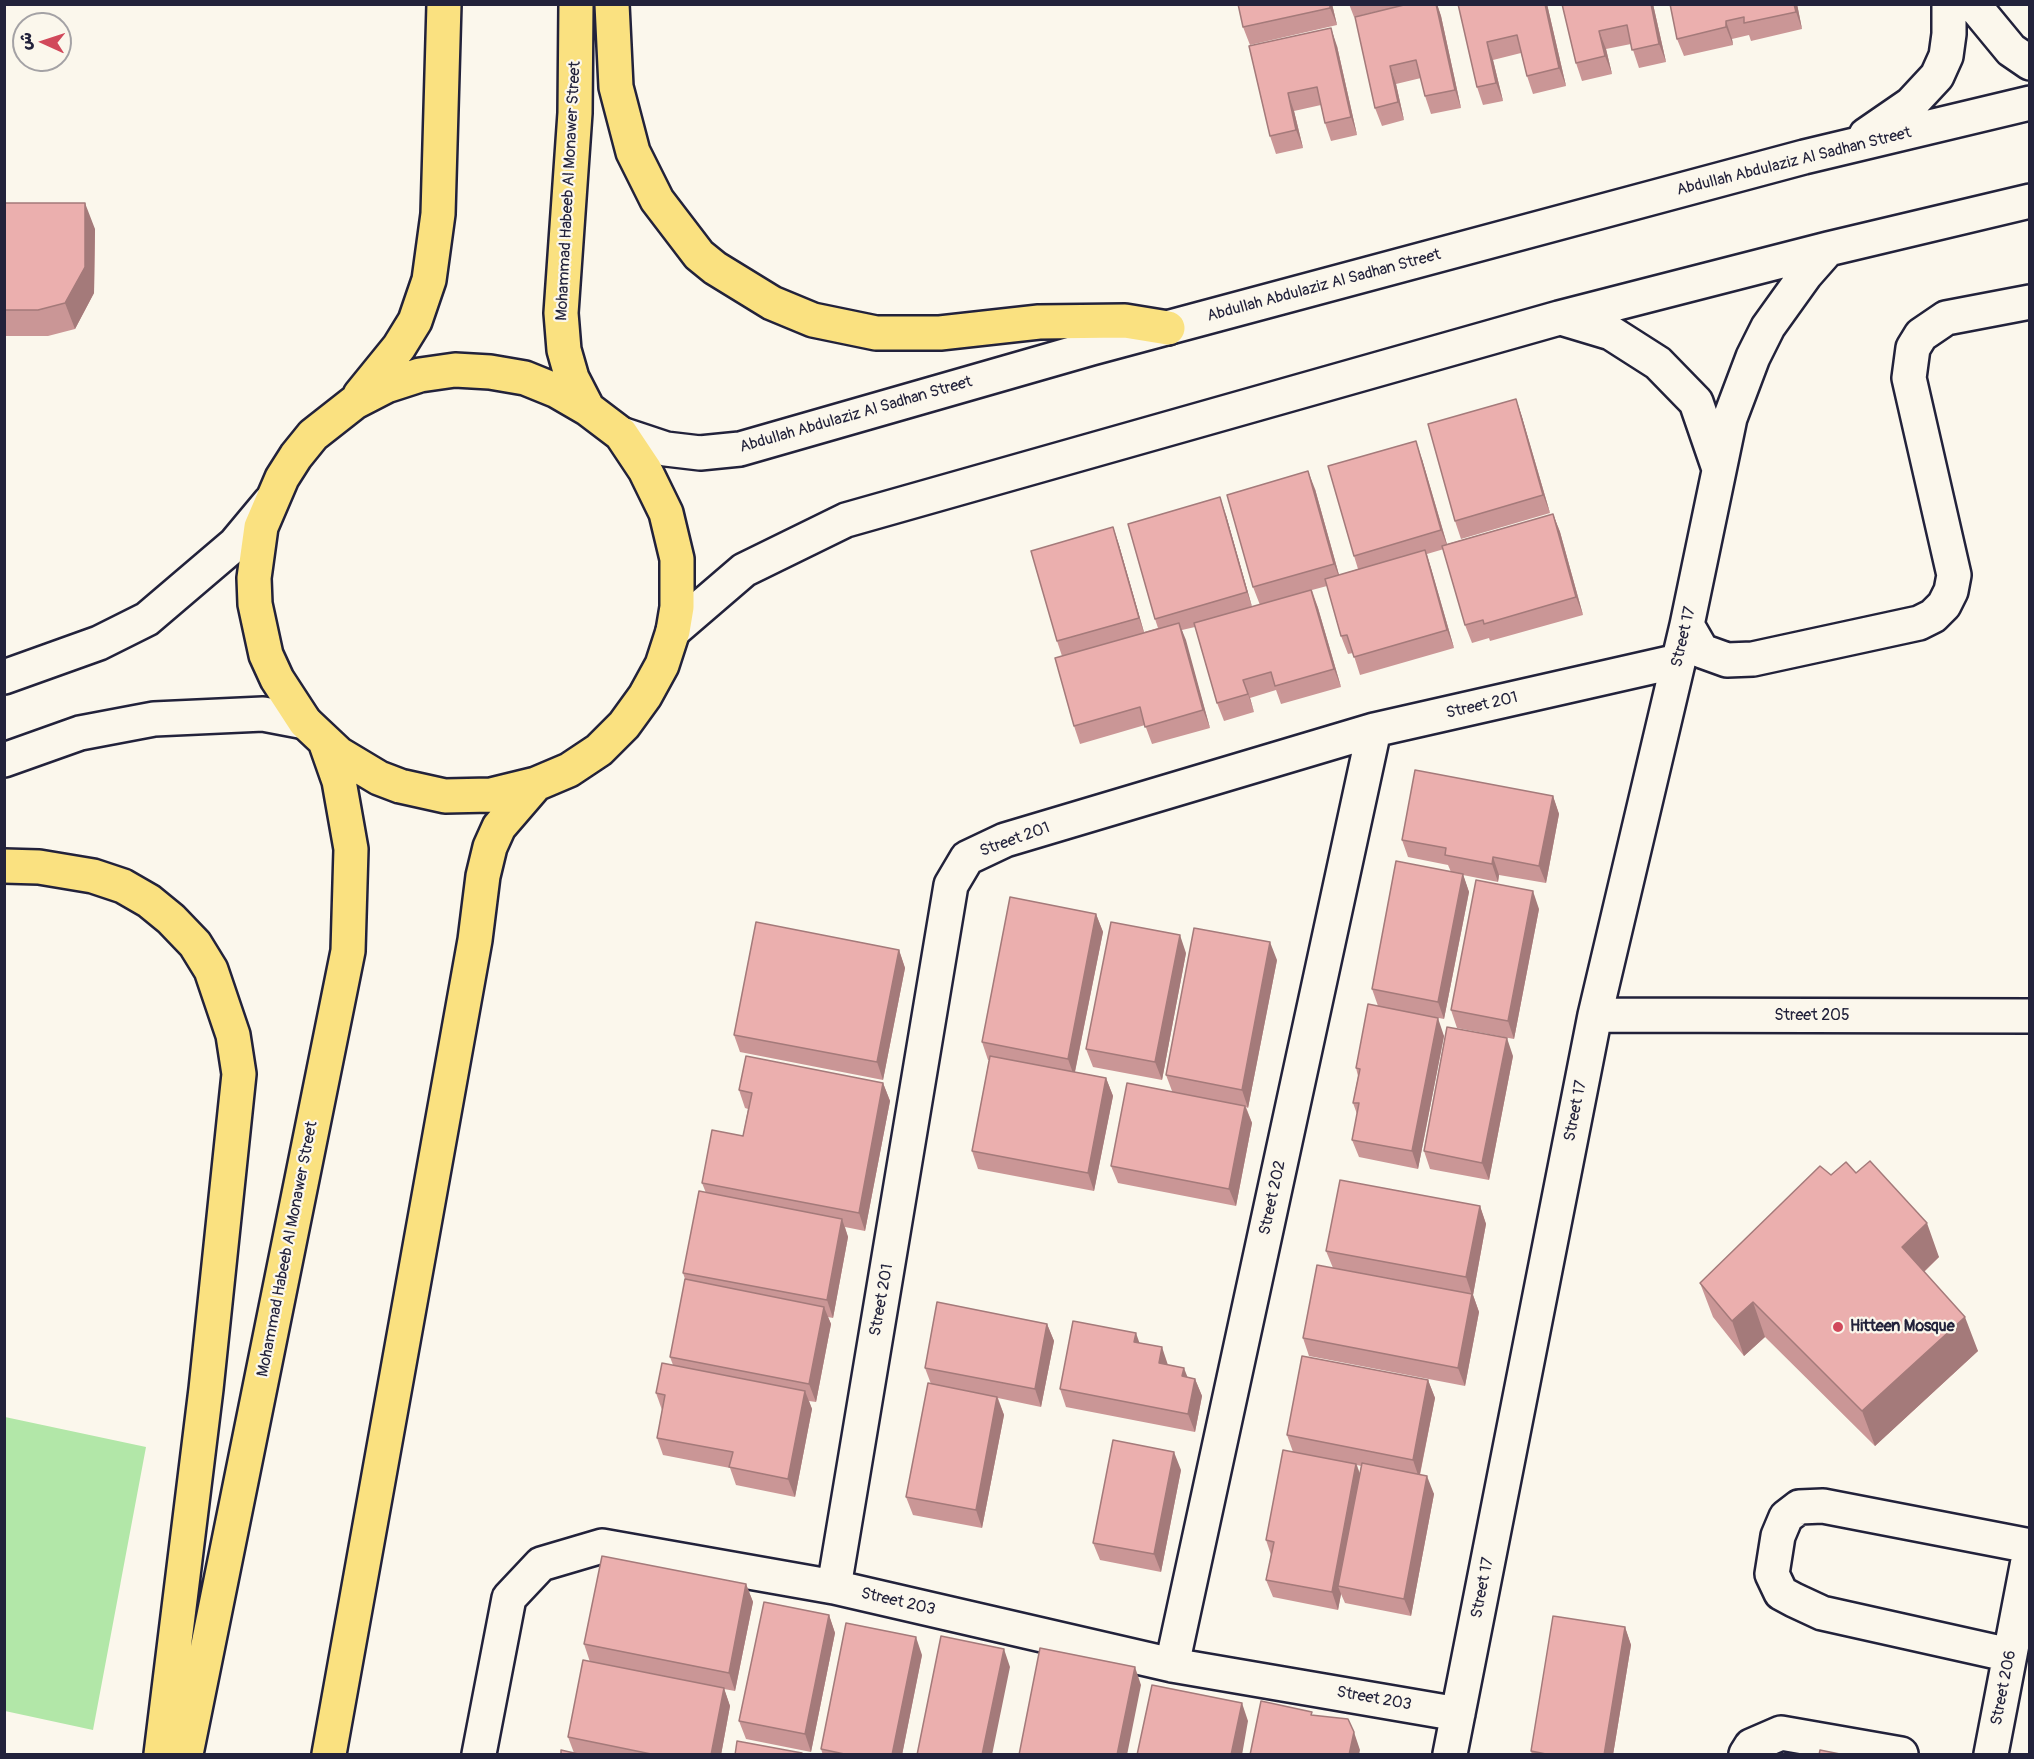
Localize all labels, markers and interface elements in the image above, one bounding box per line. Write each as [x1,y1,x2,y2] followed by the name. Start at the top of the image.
[12,12,72,72] north arrow
[16,32,36,50] text: ش
[553,61,585,321] street label: Mohammad Habeeb Al Monawer Street
[1675,124,1913,200] street label: Abdullah Abdulaziz Al Sadhan Street
[1205,246,1443,326] street label: Abdullah Abdulaziz Al Sadhan Street
[737,373,975,457] street label: Abdullah Abdulaziz Al Sadhan Street
[1668,605,1700,669] street label: Street 17
[1444,688,1520,724] street label: Street 201
[977,818,1053,862] street label: Street 201
[1774,1006,1850,1026] street label: Street 205
[1561,1079,1591,1143] street label: Street 17
[254,1119,322,1379] street label: Mohammad Habeeb Al Monawer Street
[1256,1159,1290,1237] street label: Street 202
[866,1262,898,1338] street label: Street 201
[1850,1317,1955,1337] place label: Hitteen Mosque
[1831,1320,1845,1334] marker: Hitteen Mosque
[1468,1556,1498,1620] street label: Street 17
[859,1584,937,1620] street label: Street 203
[1987,1649,2021,1727] street label: Street 206
[1335,1683,1413,1715] street label: Street 203

